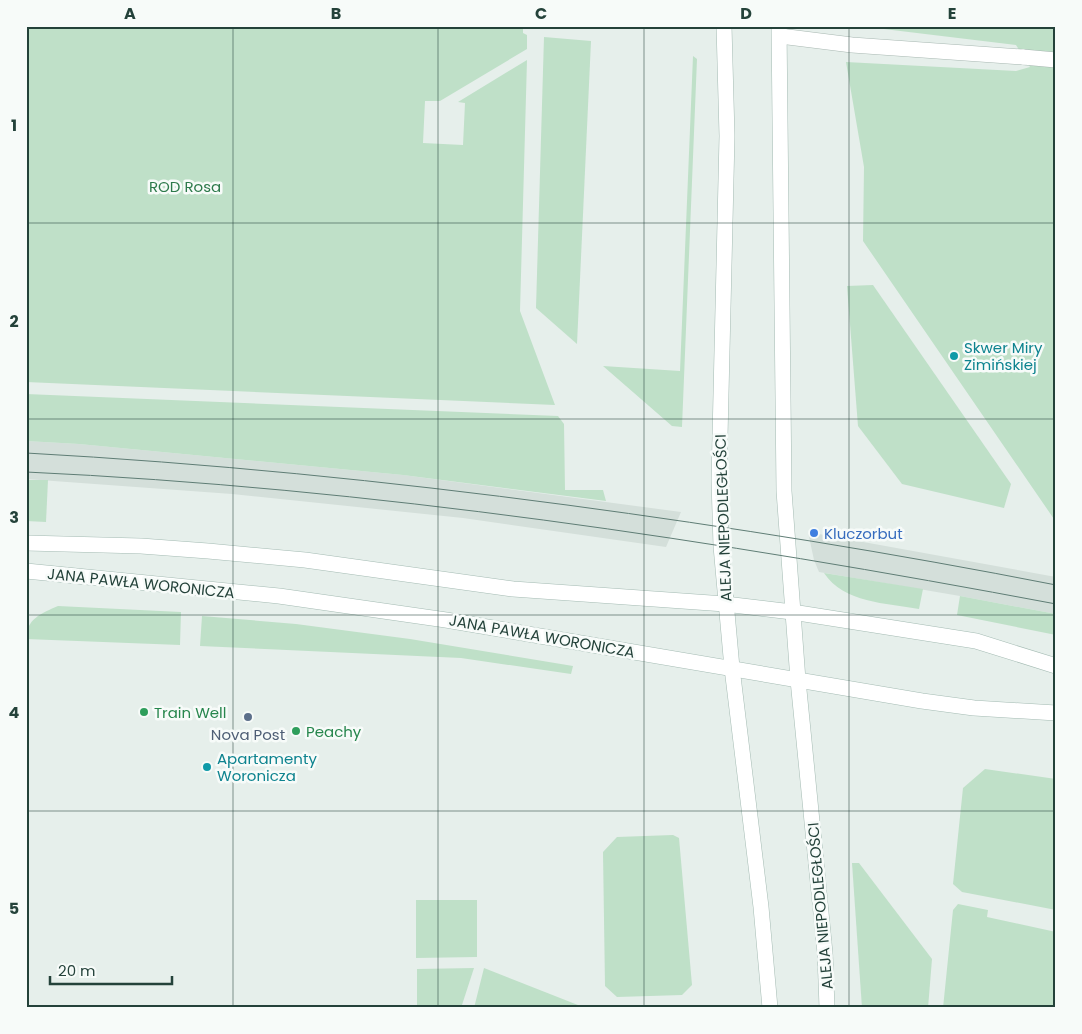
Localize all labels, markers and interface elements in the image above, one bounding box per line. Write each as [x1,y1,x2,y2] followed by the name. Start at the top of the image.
[124,2,136,25] text: A
[331,2,341,25] text: B
[535,2,547,25] text: C
[740,2,752,25] text: D
[948,2,956,25] text: E
[11,114,17,137] text: 1
[149,176,221,197] park label: ROD Rosa
[9,310,19,333] text: 2
[964,337,1043,375] place label: Skwer Miry Zimińskiej
[948,350,960,362] marker: Skwer Miry Zimińskiej
[710,434,736,602] street label: ALEJA NIEPODLEGŁOŚCI
[9,506,19,529] text: 3
[824,523,903,544] place label: Kluczorbut
[808,527,820,539] marker: Kluczorbut
[46,563,236,603] street label: JANA PAWŁA WORONICZA
[447,609,637,663] street label: JANA PAWŁA WORONICZA
[9,701,20,724] text: 4
[154,702,226,723] place label: Train Well
[138,706,150,718] marker: Train Well
[242,711,254,723] marker: Nova Post
[306,721,362,742] place label: Peachy
[211,724,285,745] place label: Nova Post
[290,725,302,737] marker: Peachy
[217,748,317,786] place label: Apartamenty Woronicza
[201,761,213,773] marker: Apartamenty Woronicza
[802,822,838,990] street label: ALEJA NIEPODLEGŁOŚCI
[9,897,19,920] text: 5
[50,954,172,986] scale bar
[58,960,96,981] text: 20 m

